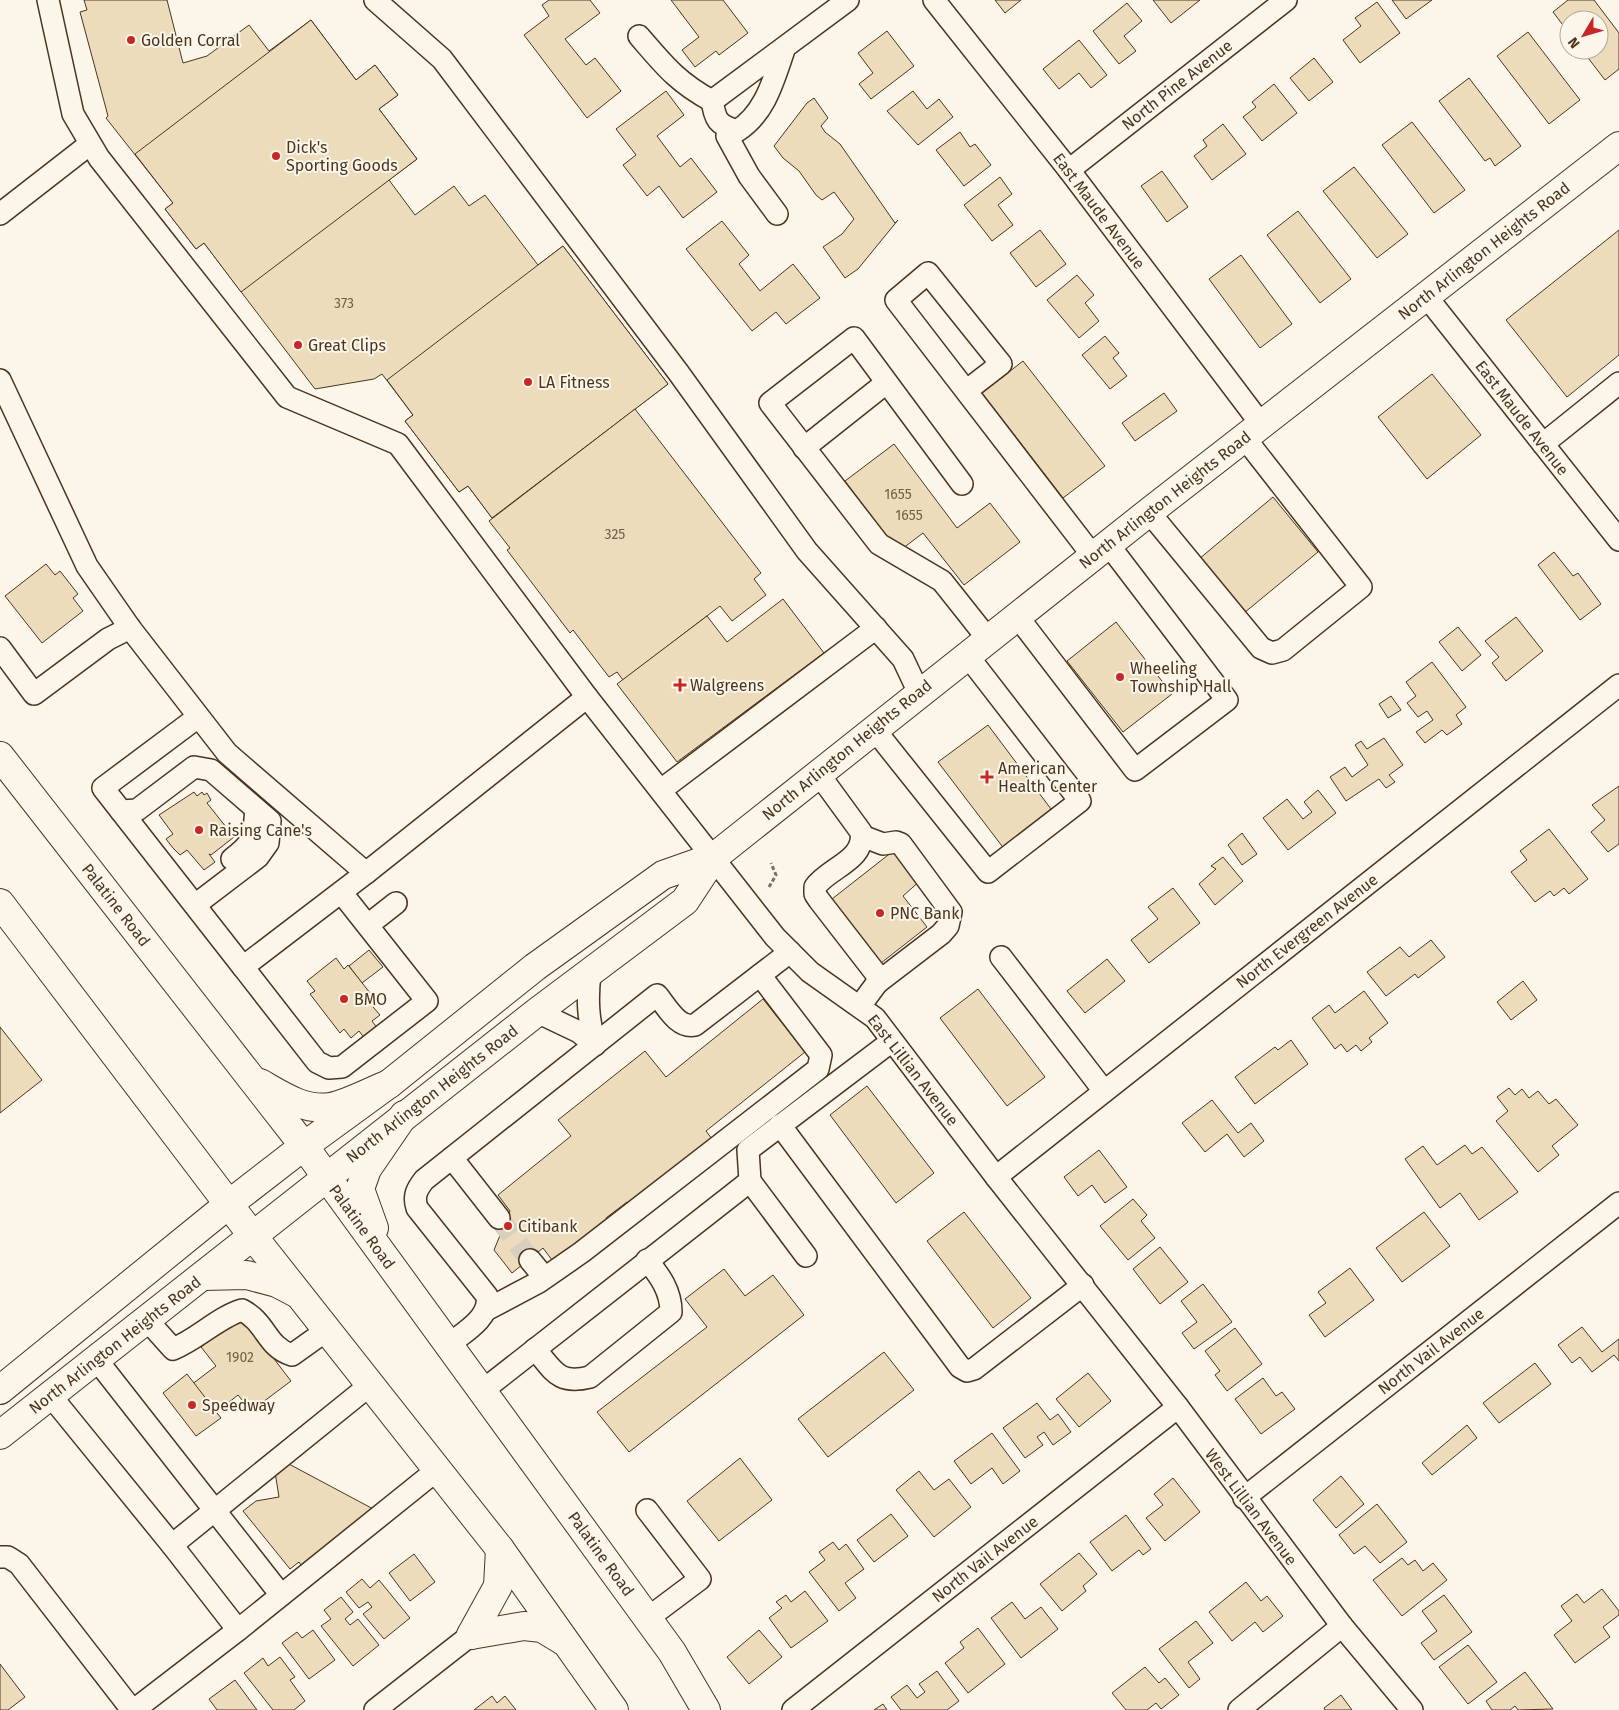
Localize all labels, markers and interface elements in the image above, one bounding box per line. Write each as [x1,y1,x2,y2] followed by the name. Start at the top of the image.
[1559,10,1609,60] north arrow
[141,31,240,50] place label: Golden Corral
[125,34,137,46] marker: Golden Corral
[1565,34,1584,52] text: N
[1118,36,1236,134] street label: North Pine Avenue
[286,138,398,175] place label: Dick's Sporting Goods
[1049,149,1149,273] street label: East Maude Avenue
[270,150,282,162] marker: Dick's Sporting Goods
[1394,178,1574,324] street label: North Arlington Heights Road
[334,295,354,312] house number: 373
[308,336,386,355] place label: Great Clips
[292,339,304,351] marker: Great Clips
[1471,357,1573,479] street label: East Maude Avenue
[538,373,610,392] place label: LA Fitness
[522,376,534,388] marker: LA Fitness
[1075,427,1255,573] street label: North Arlington Heights Road
[884,486,912,503] house number: 1655
[895,507,923,524] house number: 1655
[605,526,625,543] house number: 325
[1130,659,1232,696] place label: Wheeling Township Hall
[1114,671,1126,683] marker: Wheeling Township Hall
[690,676,764,695] place label: Walgreens
[758,676,936,824] street label: North Arlington Heights Road
[674,679,686,691] marker: Walgreens
[998,759,1098,796] place label: American Health Center
[980,770,994,784] marker: American Health Center
[209,821,312,840] place label: Raising Cane's
[193,824,205,836] marker: Raising Cane's
[78,860,154,950] street label: Palatine Road
[1232,870,1382,992] street label: North Evergreen Avenue
[890,904,960,923] place label: PNC Bank
[874,907,886,919] marker: PNC Bank
[354,990,387,1009] place label: BMO
[338,993,350,1005] marker: BMO
[864,1010,962,1130] street label: East Lillian Avenue
[342,1021,522,1167] street label: North Arlington Heights Road
[325,1181,399,1273] street label: Palatine Road
[518,1217,578,1236] place label: Citibank
[502,1220,514,1232] marker: Citibank
[25,1272,205,1418] street label: North Arlington Heights Road
[1374,1304,1488,1398] street label: North Vail Avenue
[226,1349,254,1366] house number: 1902
[202,1396,275,1415] place label: Speedway
[186,1399,198,1411] marker: Speedway
[1201,1445,1301,1569] street label: West Lillian Avenue
[564,1508,638,1600] street label: Palatine Road
[928,1512,1042,1606] street label: North Vail Avenue

